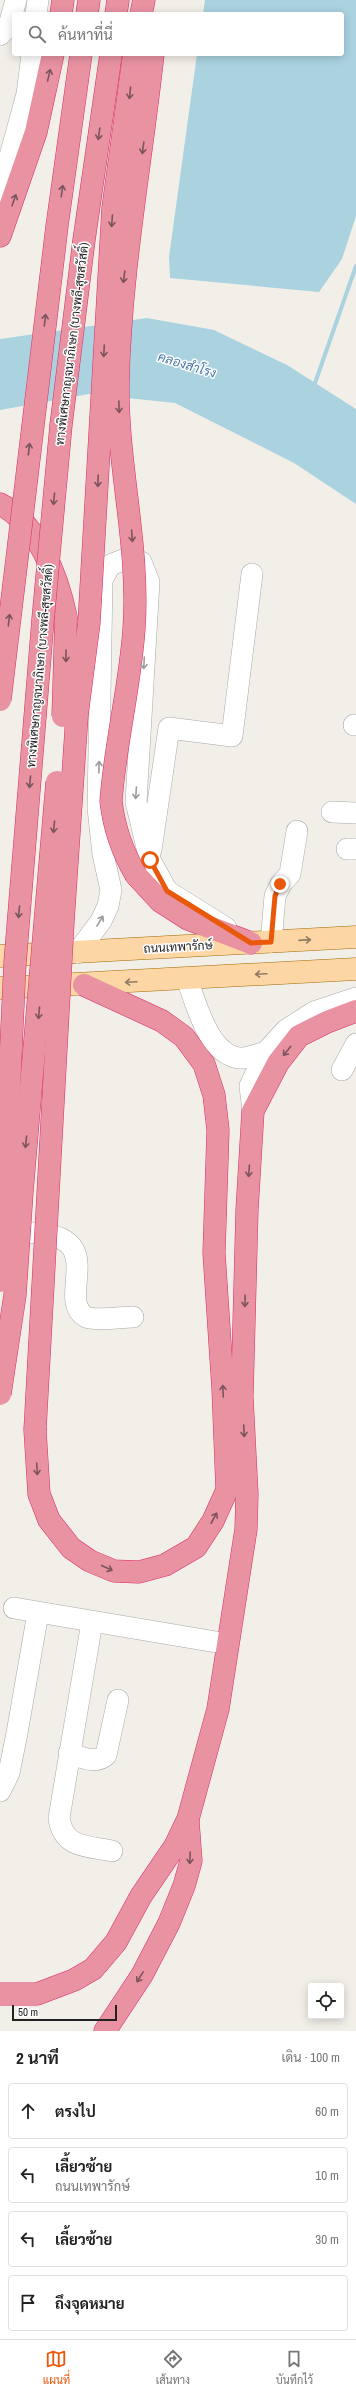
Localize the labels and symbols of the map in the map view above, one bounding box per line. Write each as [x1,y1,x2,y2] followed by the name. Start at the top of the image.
[46,68,53,81] one-way arrow
[126,86,134,99] one-way arrow
[95,127,103,140] one-way arrow
[139,142,147,155] one-way arrow
[58,185,65,198] one-way arrow
[11,193,18,206] one-way arrow
[108,214,115,227] one-way arrow
[48,241,93,446] street label: ทางพิเศษกาญจนาภิเษก (บางพลี-สุขสวัสดิ์)
[120,270,128,283] one-way arrow
[41,314,49,327] one-way arrow
[100,344,107,357] one-way arrow
[156,348,218,382] water label: คลองสำโรง
[115,400,123,413] one-way arrow
[26,443,33,456] one-way arrow
[94,474,102,487] one-way arrow
[51,492,58,505] one-way arrow
[128,529,135,542] one-way arrow
[20,563,58,769] street label: ทางพิเศษกาญจนาภิเษก (บางพลี-สุขสวัสดิ์)
[5,614,12,627] one-way arrow
[62,649,70,662] one-way arrow
[141,656,148,669] one-way arrow
[95,761,103,774] one-way arrow
[26,775,33,788] one-way arrow
[133,786,140,799] one-way arrow
[50,820,57,833] one-way arrow
[141,851,159,869] route start
[271,875,289,893] route end
[15,905,23,918] one-way arrow
[96,916,104,927] one-way arrow
[298,936,311,943] one-way arrow
[143,937,214,957] street label: ถนนเทพารักษ์
[255,971,268,978] one-way arrow
[125,978,138,986] one-way arrow
[35,1006,42,1019] one-way arrow
[283,1046,292,1056] one-way arrow
[23,1135,30,1148] one-way arrow
[245,1164,253,1177] one-way arrow
[241,1294,248,1307] one-way arrow
[220,1385,227,1398] one-way arrow
[241,1424,248,1437] one-way arrow
[34,1462,41,1475] one-way arrow
[211,1512,218,1524] one-way arrow
[100,1565,112,1572] one-way arrow
[186,1851,194,1864] one-way arrow
[136,1971,144,1983] one-way arrow
[12,2003,117,2022] scale bar

